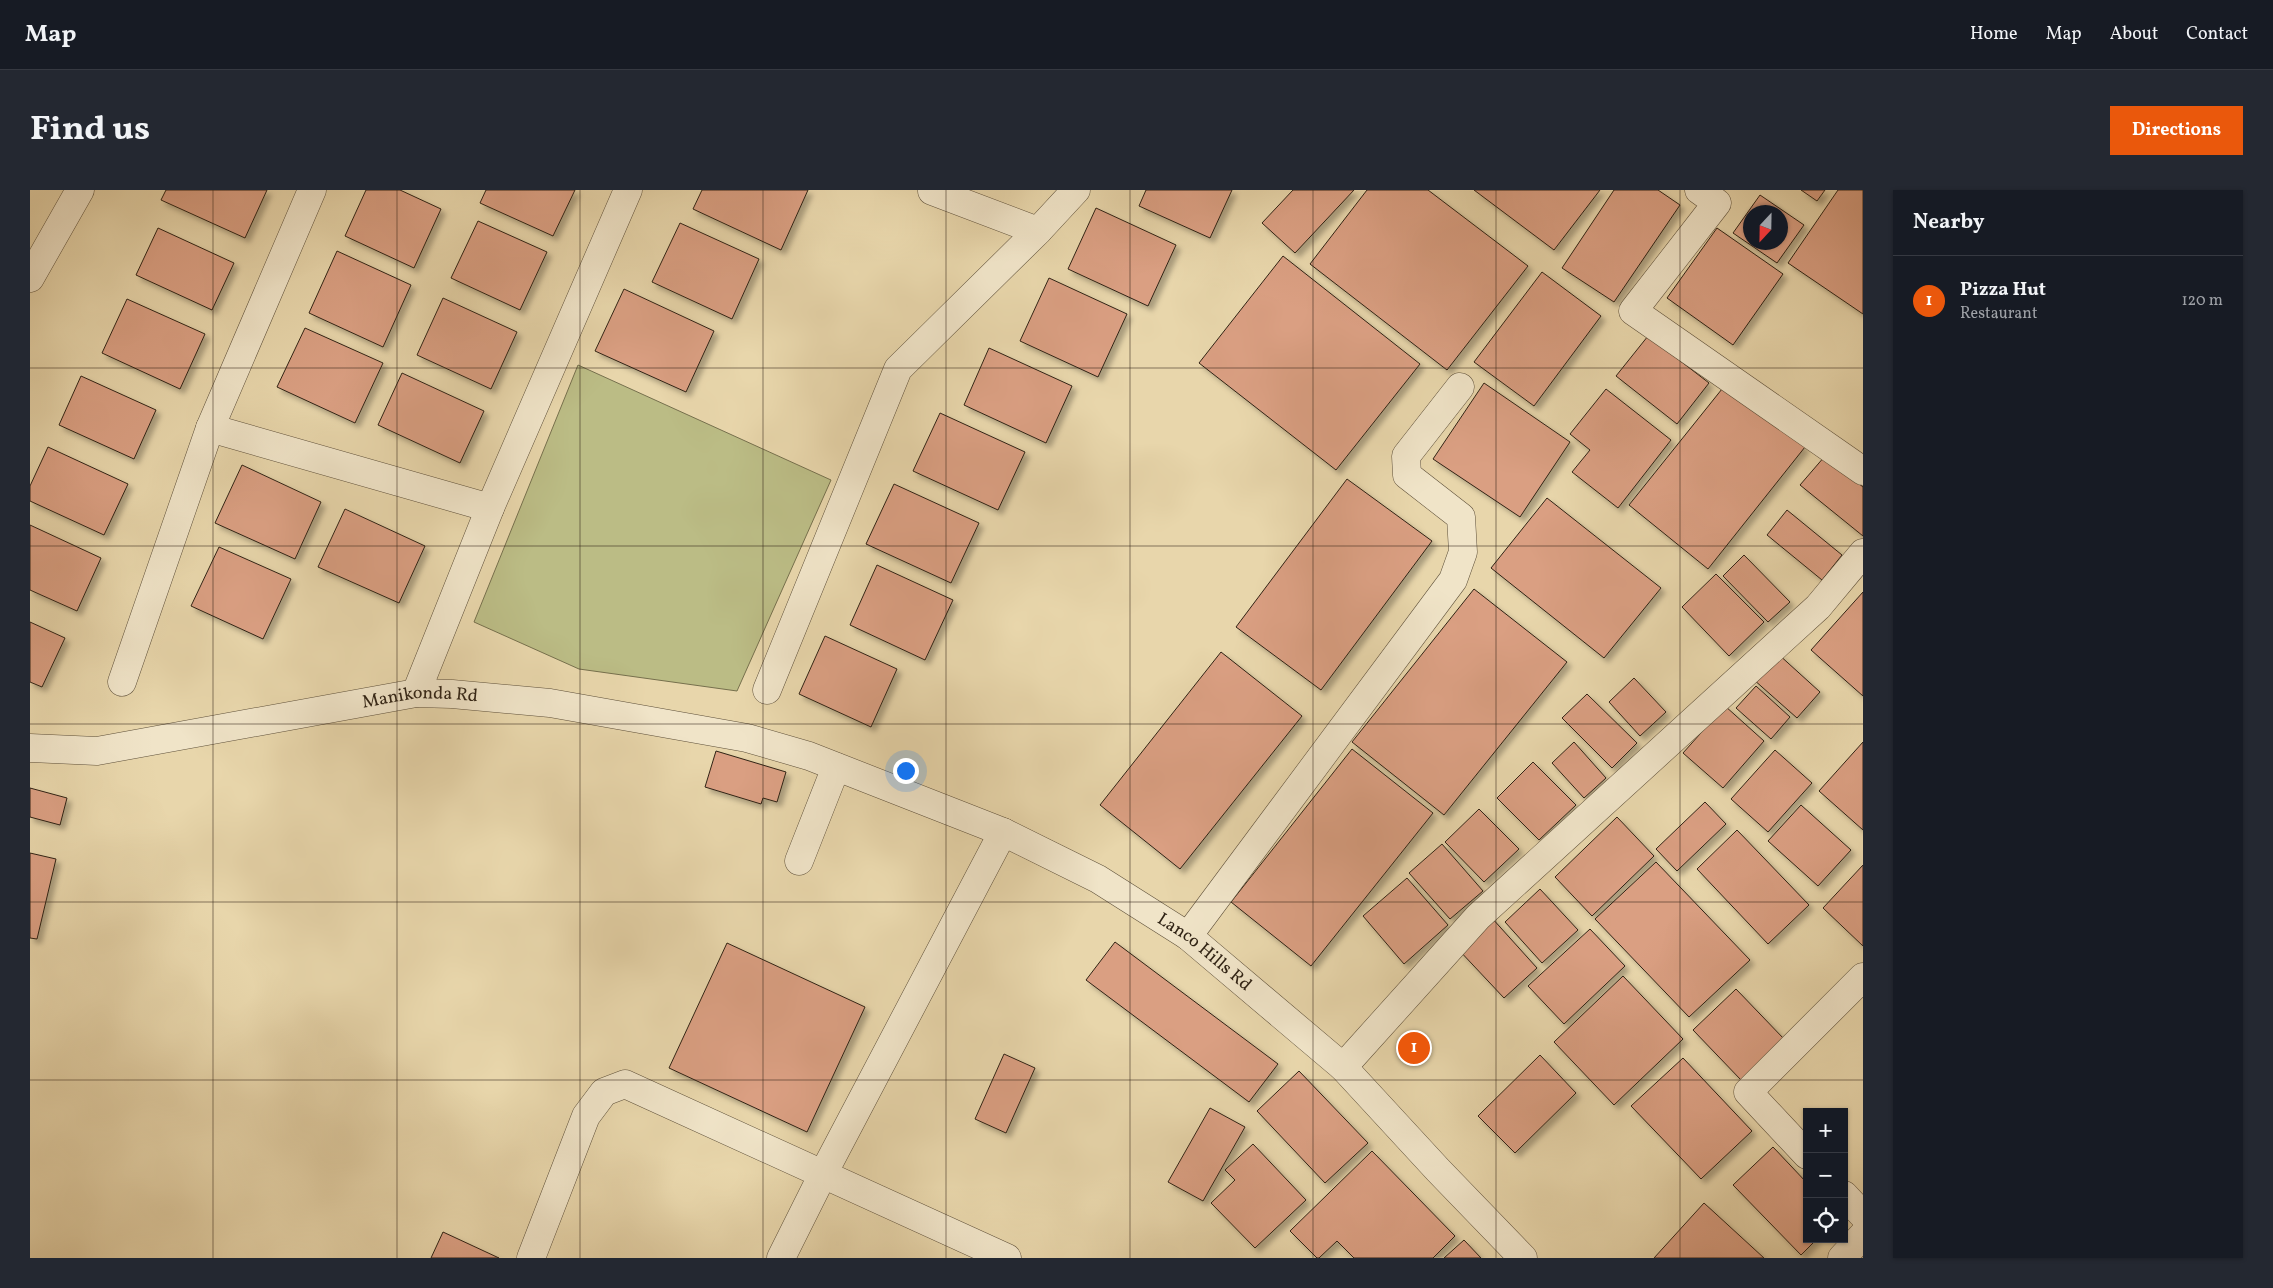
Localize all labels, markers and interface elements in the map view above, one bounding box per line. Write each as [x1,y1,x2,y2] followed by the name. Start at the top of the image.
[25,18,76,52] text: Map
[1970,22,2018,47] text: Home
[2046,22,2082,47] text: Map
[2110,22,2158,47] text: About
[2186,22,2248,47] text: Contact
[30,106,150,154] text: Find us
[2110,106,2243,155] button: Directions
[1743,205,1788,250] north arrow
[1913,208,1984,237] text: Nearby
[1960,277,2046,303] text: Pizza Hut
[1926,290,1932,312] text: 1
[2181,290,2223,312] text: 120 m
[1960,303,2038,325] text: Restaurant
[360,680,479,715] street label: Manikonda Rd
[893,758,919,784] your location
[1152,907,1257,997] street label: Lanco Hills Rd
[1398,1029,1430,1067] pin: 1
[1803,1108,1848,1243] map controls
[1803,1108,1848,1153] button: +
[1803,1153,1848,1198] button: −
[1803,1198,1848,1243] button: locate

